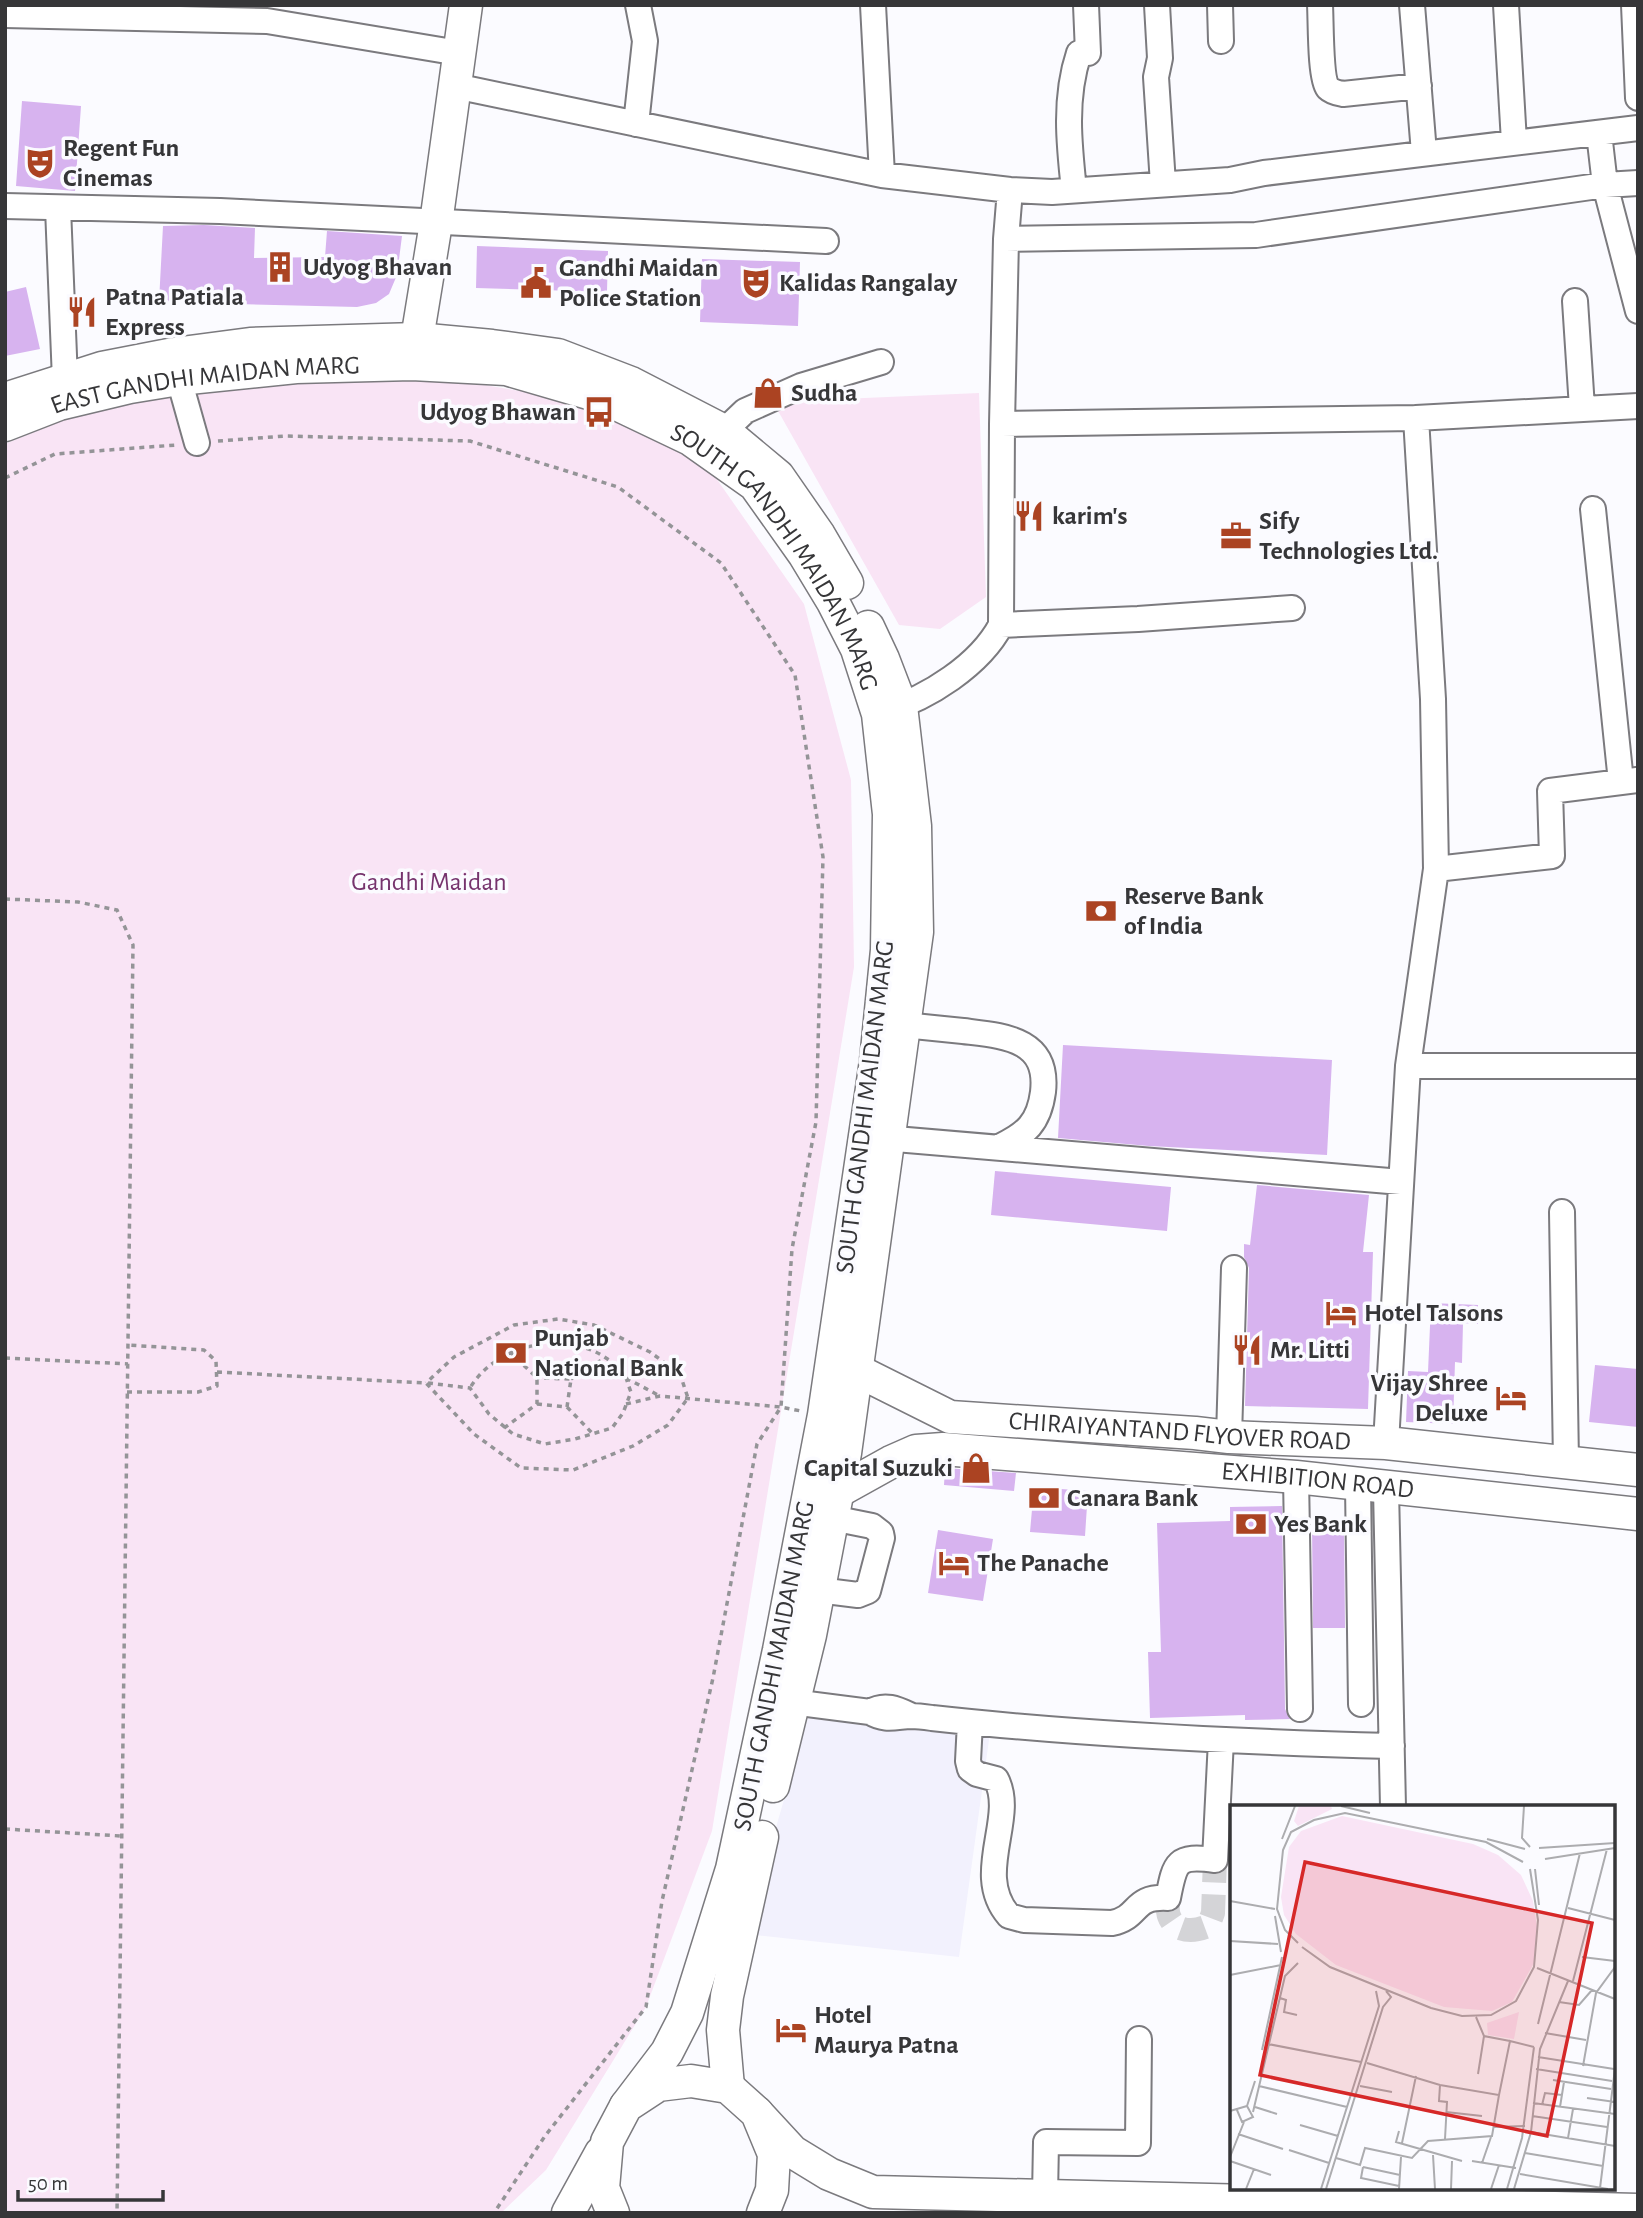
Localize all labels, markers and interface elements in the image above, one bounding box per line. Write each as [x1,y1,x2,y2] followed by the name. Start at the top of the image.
[63,135,179,191] place label: Regent Fun Cinemas
[23,146,57,180] theatre icon: Regent Fun Cinemas
[263,250,297,284] building icon: Udyog Bhavan
[303,254,452,280] place label: Udyog Bhavan
[559,255,718,311] place label: Gandhi Maidan Police Station
[519,266,553,300] public building icon: Gandhi Maidan Police Station
[739,266,773,300] theatre icon: Kalidas Rangalay
[779,270,958,296] place label: Kalidas Rangalay
[105,284,244,340] place label: Patna Patiala Express
[65,295,99,329] restaurant icon: Patna Patiala Express
[47,352,360,419] street label: EAST GANDHI MAIDAN MARG
[751,376,785,410] shop icon: Sudha
[791,380,858,406] place label: Sudha
[582,395,616,429] bus stop icon: Udyog Bhawan
[420,399,576,425] place label: Udyog Bhawan
[667,419,883,694] street label: SOUTH GANDHI MAIDAN MARG
[1012,499,1046,533] restaurant icon: karim's
[1052,503,1127,529] place label: karim's
[1259,508,1438,564] place label: Sify Technologies Ltd.
[1219,519,1253,553] office icon: Sify Technologies Ltd.
[351,869,507,895] park label: Gandhi Maidan
[1124,883,1264,939] place label: Reserve Bank of India
[1084,894,1118,928] bank icon: Reserve Bank of India
[832,939,898,1275] street label: SOUTH GANDHI MAIDAN MARG
[1324,1296,1358,1330] hotel icon: Hotel Talsons
[1364,1300,1503,1326] place label: Hotel Talsons
[534,1325,684,1381] place label: Punjab National Bank
[1230,1333,1264,1367] restaurant icon: Mr. Litti
[494,1336,528,1370] bank icon: Punjab National Bank
[1270,1337,1350,1363] place label: Mr. Litti
[1371,1370,1488,1426] place label: Vijay Shree Deluxe
[1494,1381,1528,1415] hotel icon: Vijay Shree Deluxe
[1008,1408,1351,1455] street label: CHIRAIYANTAND FLYOVER ROAD
[959,1451,993,1485] shop icon: Capital Suzuki
[804,1455,953,1481] place label: Capital Suzuki
[1220,1458,1415,1503] street label: EXHIBITION ROAD
[1027,1481,1061,1515] bank icon: Canara Bank
[1067,1485,1198,1511] place label: Canara Bank
[729,1499,819,1833] street label: SOUTH GANDHI MAIDAN MARG
[1234,1507,1268,1541] bank icon: Yes Bank
[1274,1511,1367,1537] place label: Yes Bank
[937,1546,971,1580] hotel icon: The Panache
[977,1550,1109,1576] place label: The Panache
[1230,1805,1615,2190] inset map
[814,2002,959,2058] place label: Hotel Maurya Patna
[774,2013,808,2047] hotel icon: Hotel Maurya Patna
[18,2158,163,2202] scale bar
[28,2173,68,2194] text: 50 m

